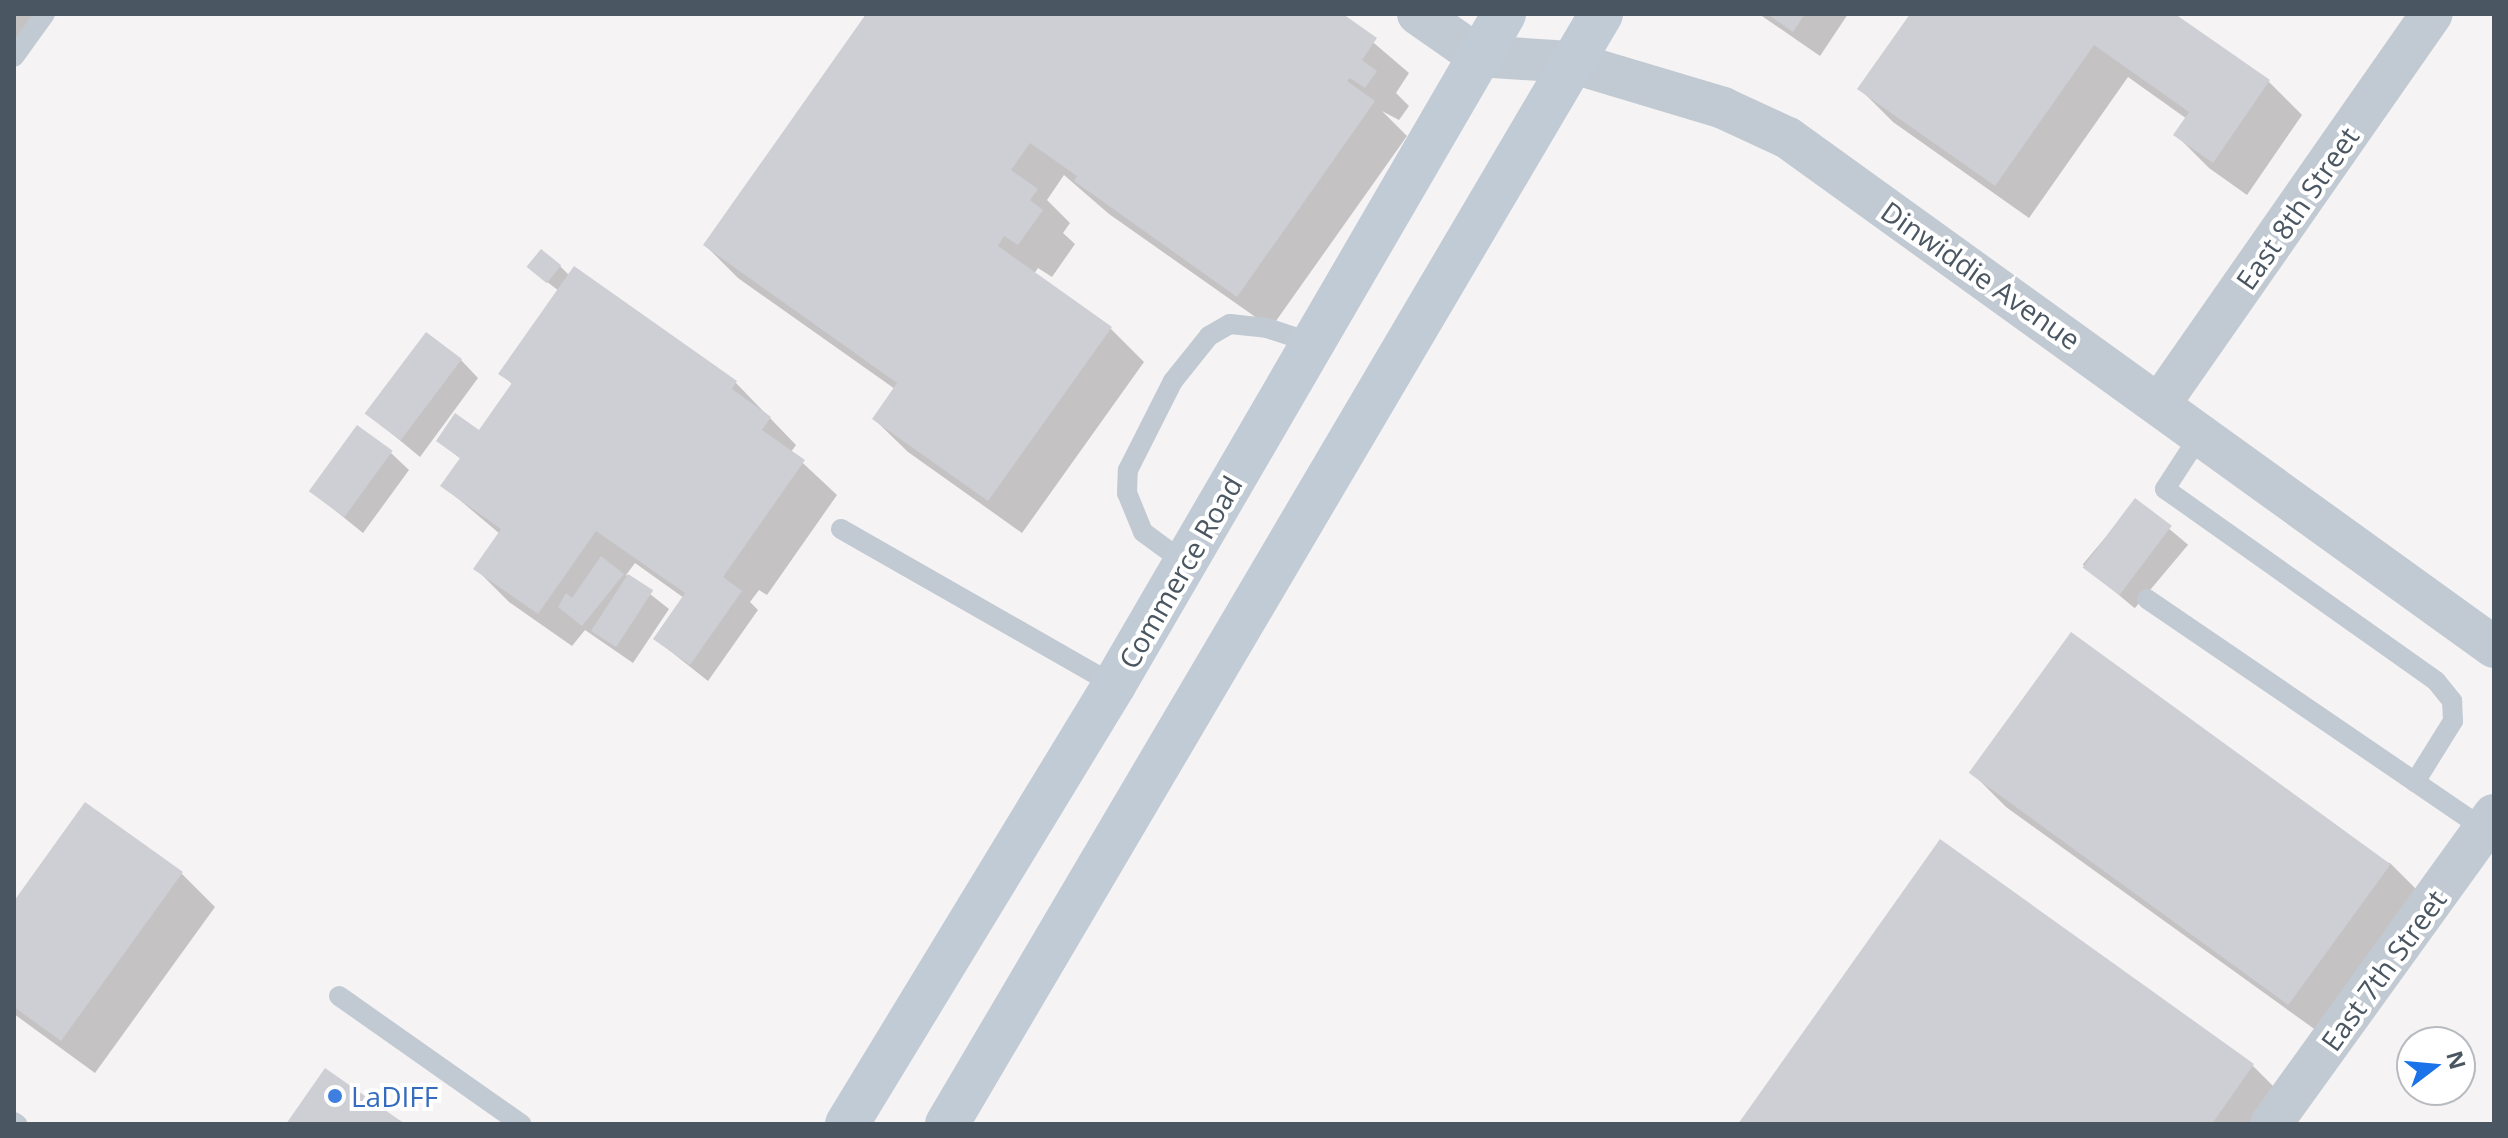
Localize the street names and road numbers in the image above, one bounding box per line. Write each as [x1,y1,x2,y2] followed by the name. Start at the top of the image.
[2229,120,2365,296] street label: East 8th Street
[1875,194,2087,356] street label: Dinwiddie Avenue
[1111,470,1249,674] street label: Commerce Road
[2313,883,2453,1057] street label: East 7th Street

